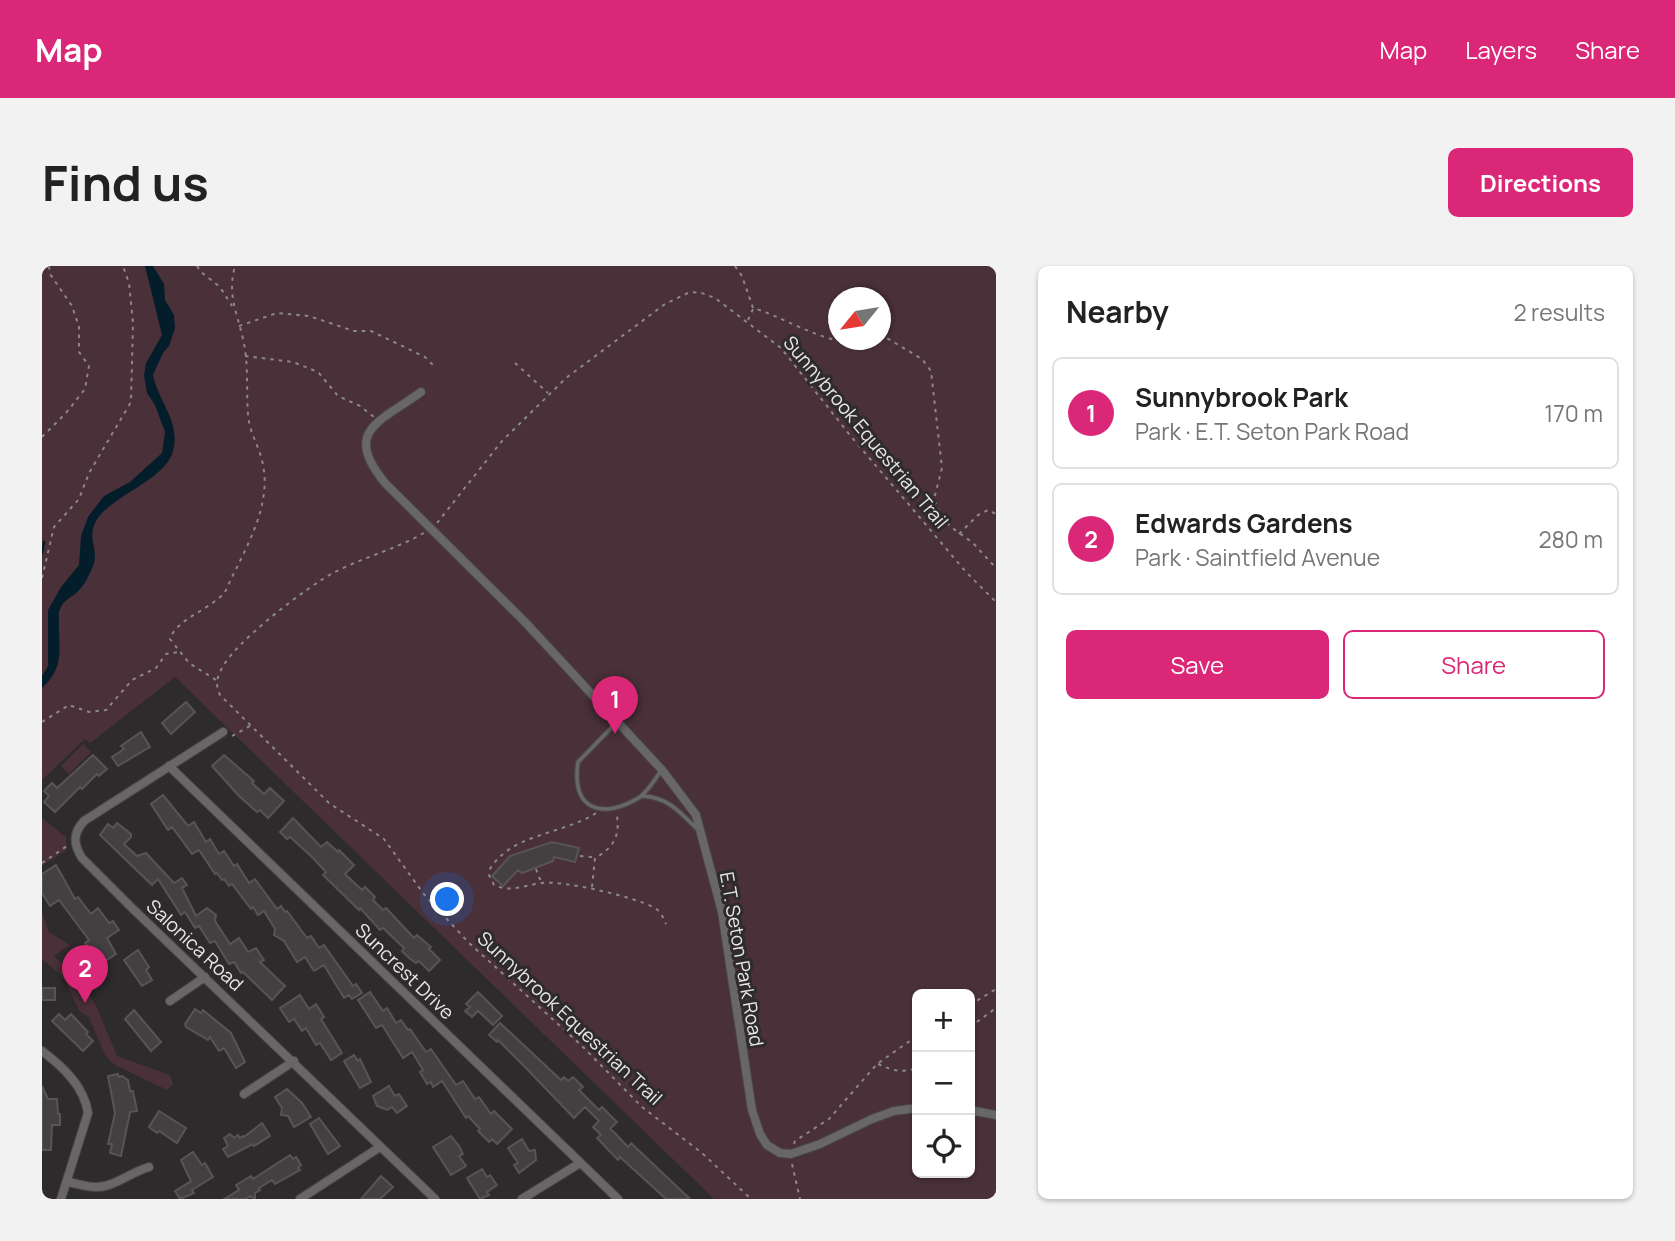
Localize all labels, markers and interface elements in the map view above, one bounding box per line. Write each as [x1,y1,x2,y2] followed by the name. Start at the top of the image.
[35,27,103,72] text: Map
[1380,33,1427,66] text: Map
[1465,33,1537,66] text: Layers
[1575,33,1640,66] text: Share
[1448,148,1633,217] button: Directions
[42,149,209,216] text: Find us
[828,287,891,350] north arrow
[1066,291,1169,332] text: Nearby
[1513,296,1605,328] text: 2 results
[778,330,954,534] street label: Sunnybrook Equestrian Trail
[1135,379,1348,415] text: Sunnybrook Park
[1086,397,1096,429] text: 1
[1544,397,1603,429] text: 170 m
[1135,415,1409,447] text: Park · E.T. Seton Park Road
[1135,505,1353,541] text: Edwards Gardens
[1084,523,1098,555] text: 2
[1538,523,1603,555] text: 280 m
[1135,541,1380,573] text: Park · Saintfield Avenue
[1066,630,1329,699] button: Save
[1343,630,1605,699] button: Share
[592,676,638,734] pin: 1
[714,870,770,1048] street label: E.T. Seton Park Road
[430,882,464,916] your location
[141,893,249,997] street label: Salonica Road
[350,917,460,1025] street label: Suncrest Drive
[472,925,668,1111] street label: Sunnybrook Equestrian Trail
[62,945,108,1003] pin: 2
[912,989,975,1178] map controls
[912,989,975,1052] button: +
[912,1052,975,1115] button: −
[912,1115,975,1178] button: locate

